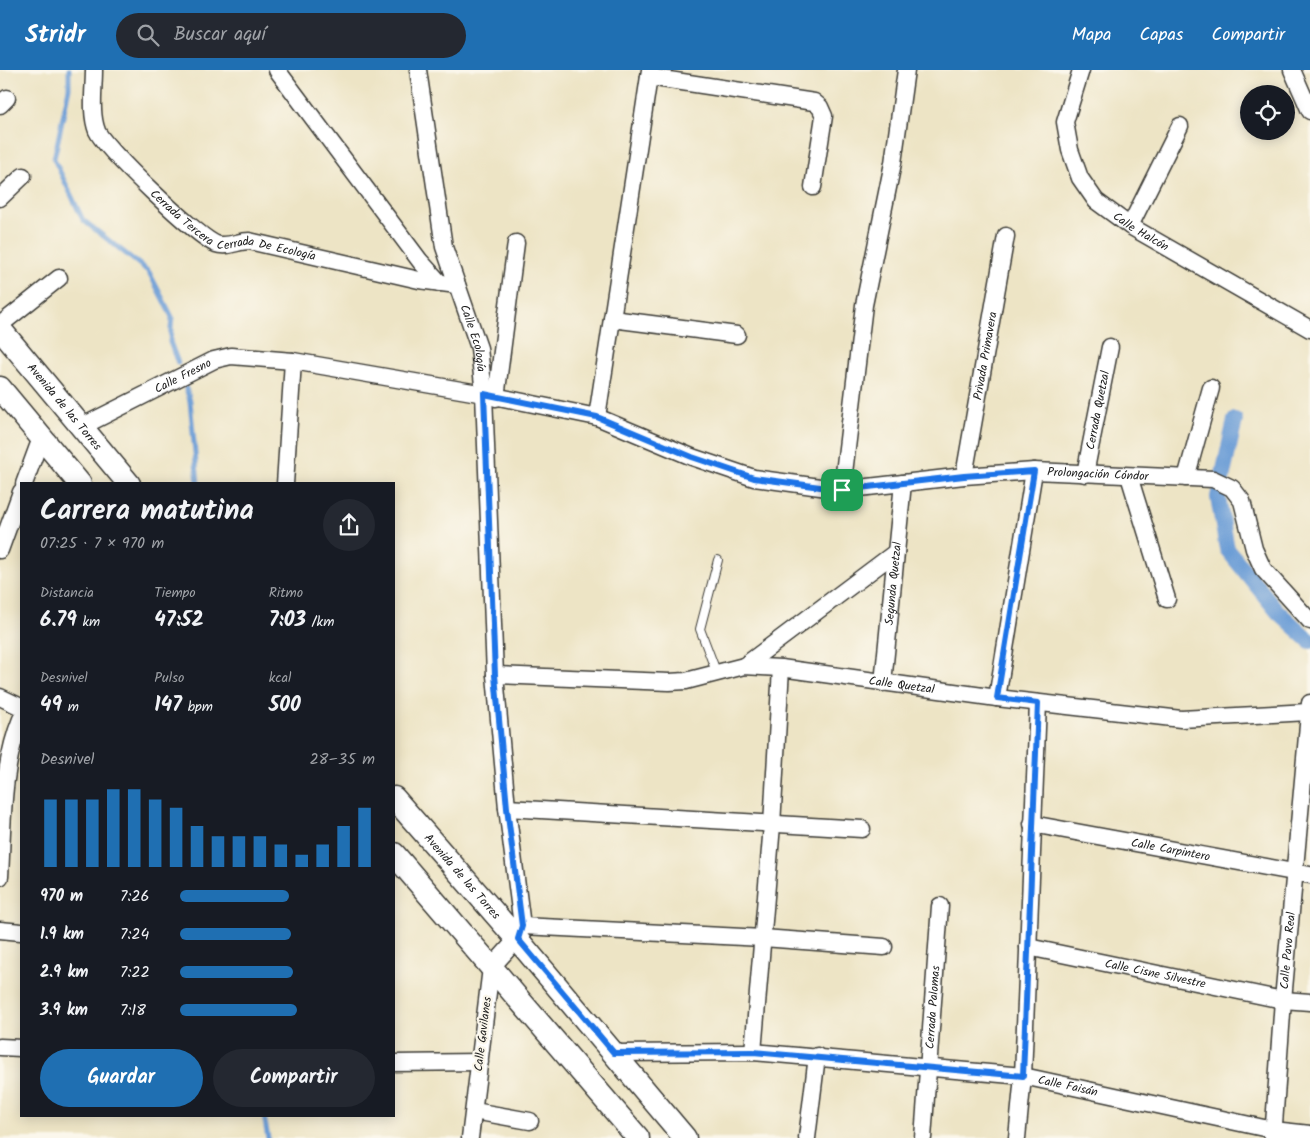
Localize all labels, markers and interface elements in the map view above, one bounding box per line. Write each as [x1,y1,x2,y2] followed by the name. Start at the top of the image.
[116,13,466,58] search box
[25,16,86,55] text: Stridr
[174,20,266,50] text: Buscar aquí
[134,21,162,49] icon: search
[1072,21,1112,50] text: Mapa
[1140,21,1184,50] text: Capas
[1212,21,1285,50] text: Compartir
[1240,85,1295,140] map controls
[1240,85,1295,140] button: locate
[146,185,318,266] street label: Cerrada Tercera Cerrada De Ecología
[1109,207,1173,256] street label: Calle Halcón
[455,302,491,373] street label: Calle Ecología
[968,310,1002,401] street label: Privada Primavera
[151,353,215,398] street label: Calle Fresno
[23,359,107,454] street label: Avenida de las Torres
[1080,369,1115,451] street label: Cerrada Quetzal
[1047,462,1150,486] street label: Prolongación Cóndor
[821,469,863,511] pin
[828,476,856,504] icon: arrive
[40,489,254,534] text: Carrera matutina
[323,499,375,551] button: share
[40,531,164,556] text: 07:25 · 7 × 970 m
[879,541,907,626] street label: Segunda Quetzal
[40,582,94,604] text: Distancia
[154,582,196,604] text: Tiempo
[269,582,303,604] text: Ritmo
[40,604,77,637] text: 6.79
[154,604,204,637] text: 47:52
[269,604,306,637] text: 7:03
[77,611,100,633] text: km
[306,611,334,633] text: /km
[40,667,88,689] text: Desnivel
[154,667,184,689] text: Pulso
[269,667,291,689] text: kcal
[868,671,936,699] street label: Calle Quetzal
[40,689,62,722] text: 49
[154,689,182,722] text: 147
[269,689,301,722] text: 500
[62,696,79,718] text: m
[182,696,213,718] text: bpm
[40,747,95,772] text: Desnivel
[309,747,375,772] text: 28–35 m
[420,829,505,924] street label: Avenida de las Torres
[1129,833,1212,866] street label: Calle Carpintero
[40,884,83,909] text: 970 m
[120,884,150,909] text: 7:26
[1275,911,1300,990] street label: Calle Pavo Real
[40,922,84,947] text: 1.9 km
[120,922,149,947] text: 7:24
[1103,954,1208,993] street label: Calle Cisne Silvestre
[40,960,88,985] text: 2.9 km
[120,960,150,985] text: 7:22
[920,965,945,1050] street label: Cerrada Palomas
[469,995,497,1073] street label: Calle Gavilanes
[40,998,88,1023] text: 3.9 km
[120,998,146,1023] text: 7:18
[40,1049,203,1107] button: Guardar
[213,1049,375,1107] button: Compartir
[1036,1070,1100,1101] street label: Calle Faisán

